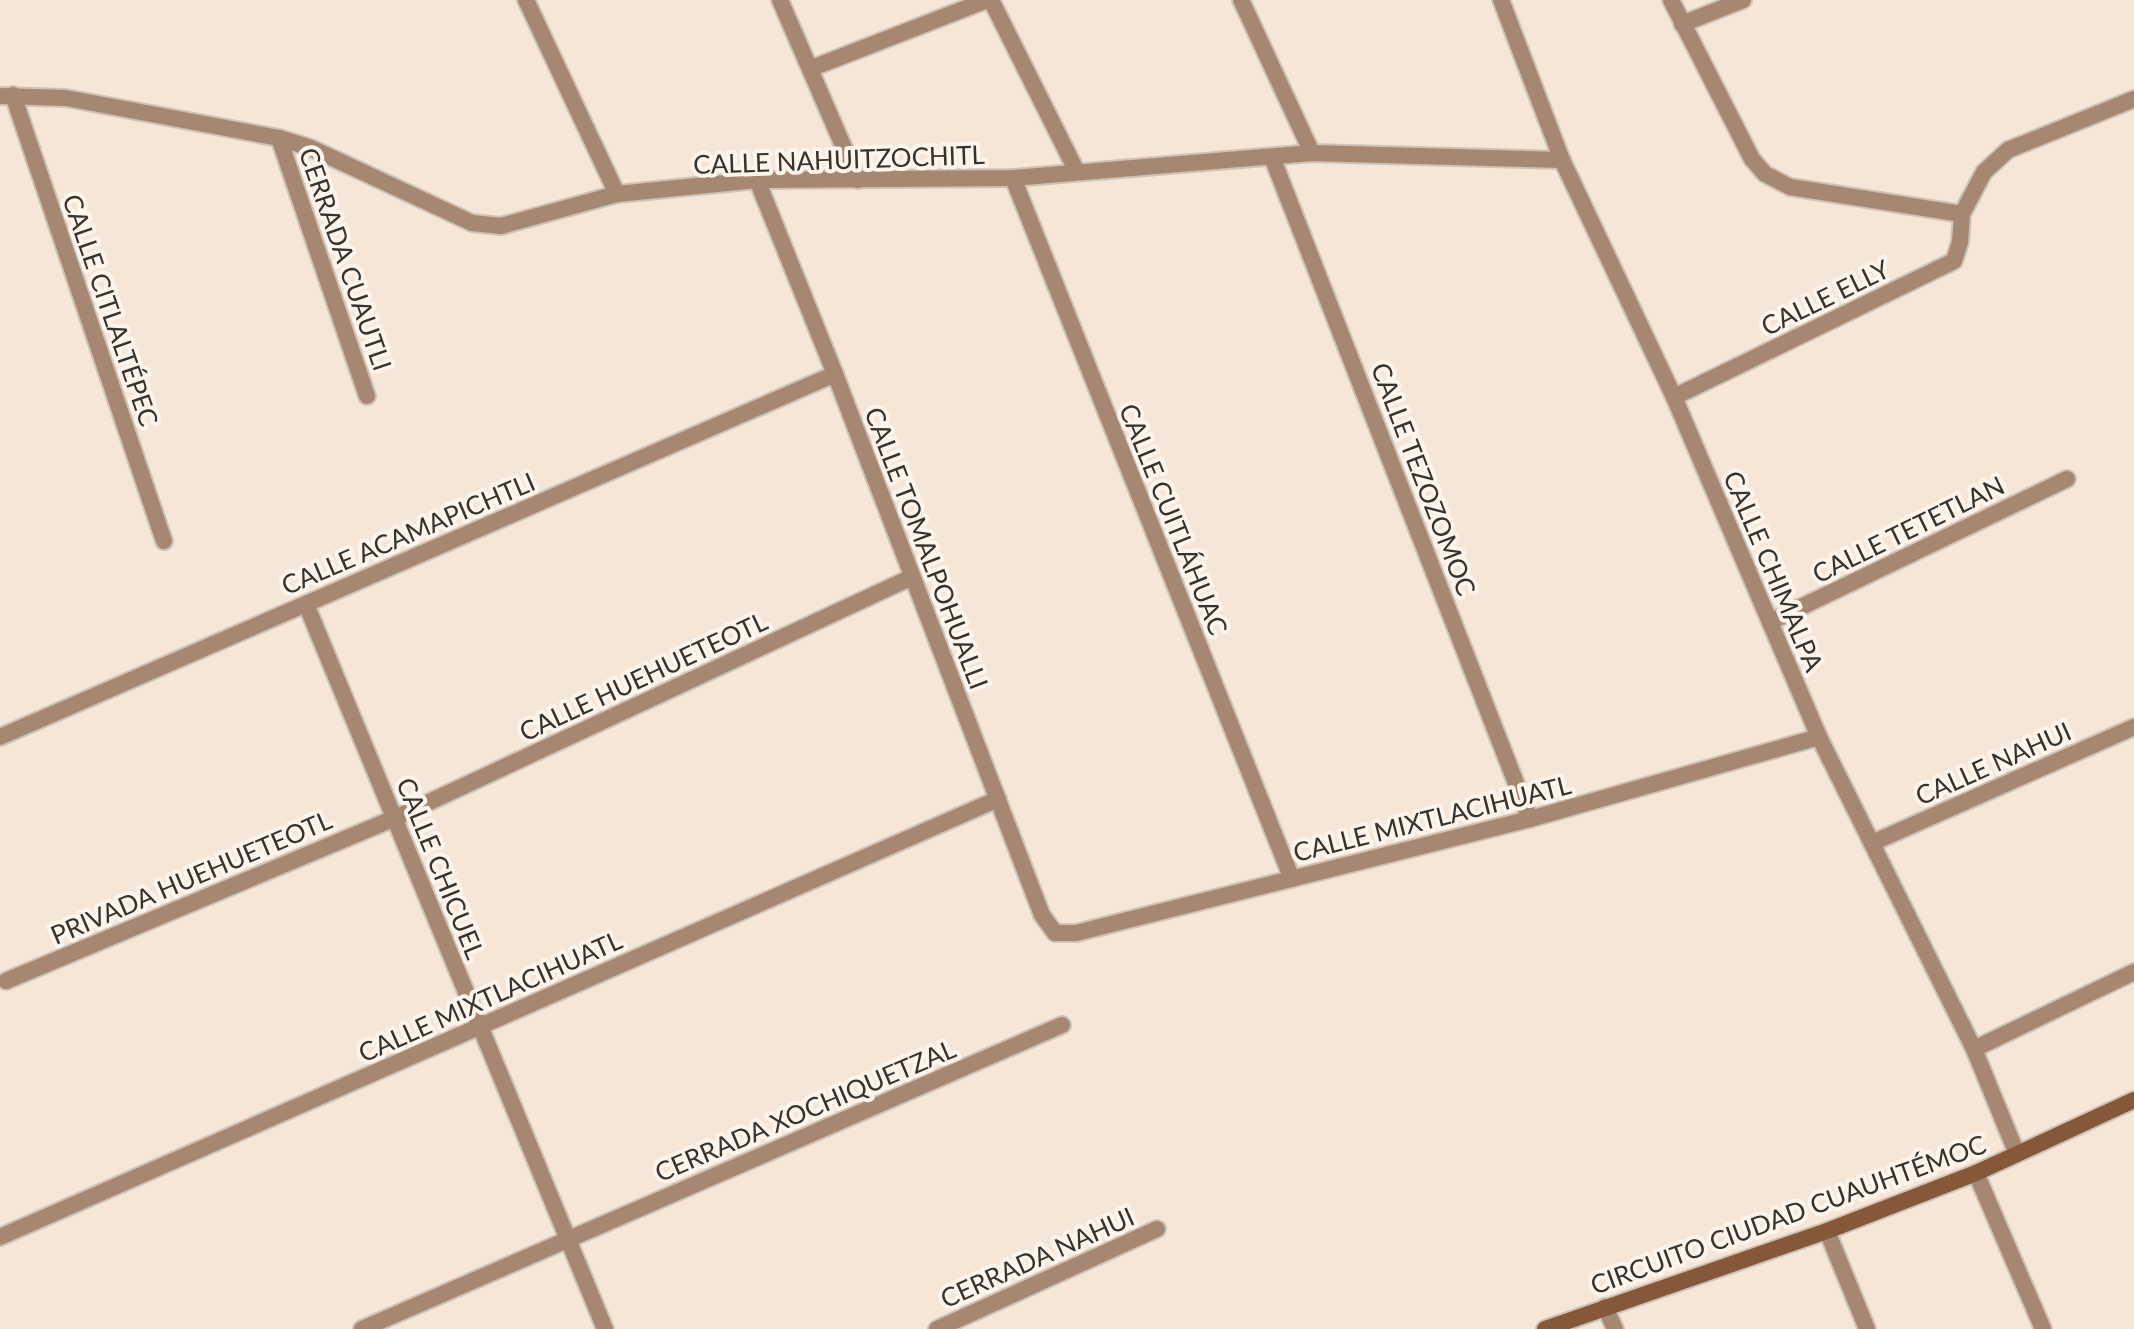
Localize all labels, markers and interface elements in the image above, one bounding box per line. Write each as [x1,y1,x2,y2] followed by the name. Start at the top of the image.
[693,138,985,180] street label: CALLE NAHUITZOCHITL
[293,143,399,375] street label: CERRADA CUAUTLI
[56,190,166,430] street label: CALLE CITLALTÉPEC
[1756,252,1895,342] street label: CALLE ELLY
[1365,358,1483,600] street label: CALLE TEZOZOMOC
[1113,399,1235,639] street label: CALLE CUITLÁHUAC
[858,402,996,694] street label: CALLE TOMALPOHUALLI
[276,465,540,601] street label: CALLE ACAMAPICHTLI
[1717,466,1831,677] street label: CALLE CHIMALPA
[1807,469,2009,589] street label: CALLE TETETLAN
[514,604,772,748] street label: CALLE HUEHUETEOTL
[1910,714,2076,812] street label: CALLE NAHUI
[1290,768,1574,868] street label: CALLE MIXTLACIHUATL
[390,773,492,963] street label: CALLE CHICUEL
[46,803,336,951] street label: PRIVADA HUEHUETEOTL
[353,923,627,1069] street label: CALLE MIXTLACIHUATL
[650,1032,960,1188] street label: CERRADA XOCHIQUETZAL
[1586,1127,1990,1301] street label: CIRCUITO CIUDAD CUAUHTÉMOC
[935,1200,1139,1314] street label: CERRADA NAHUI

